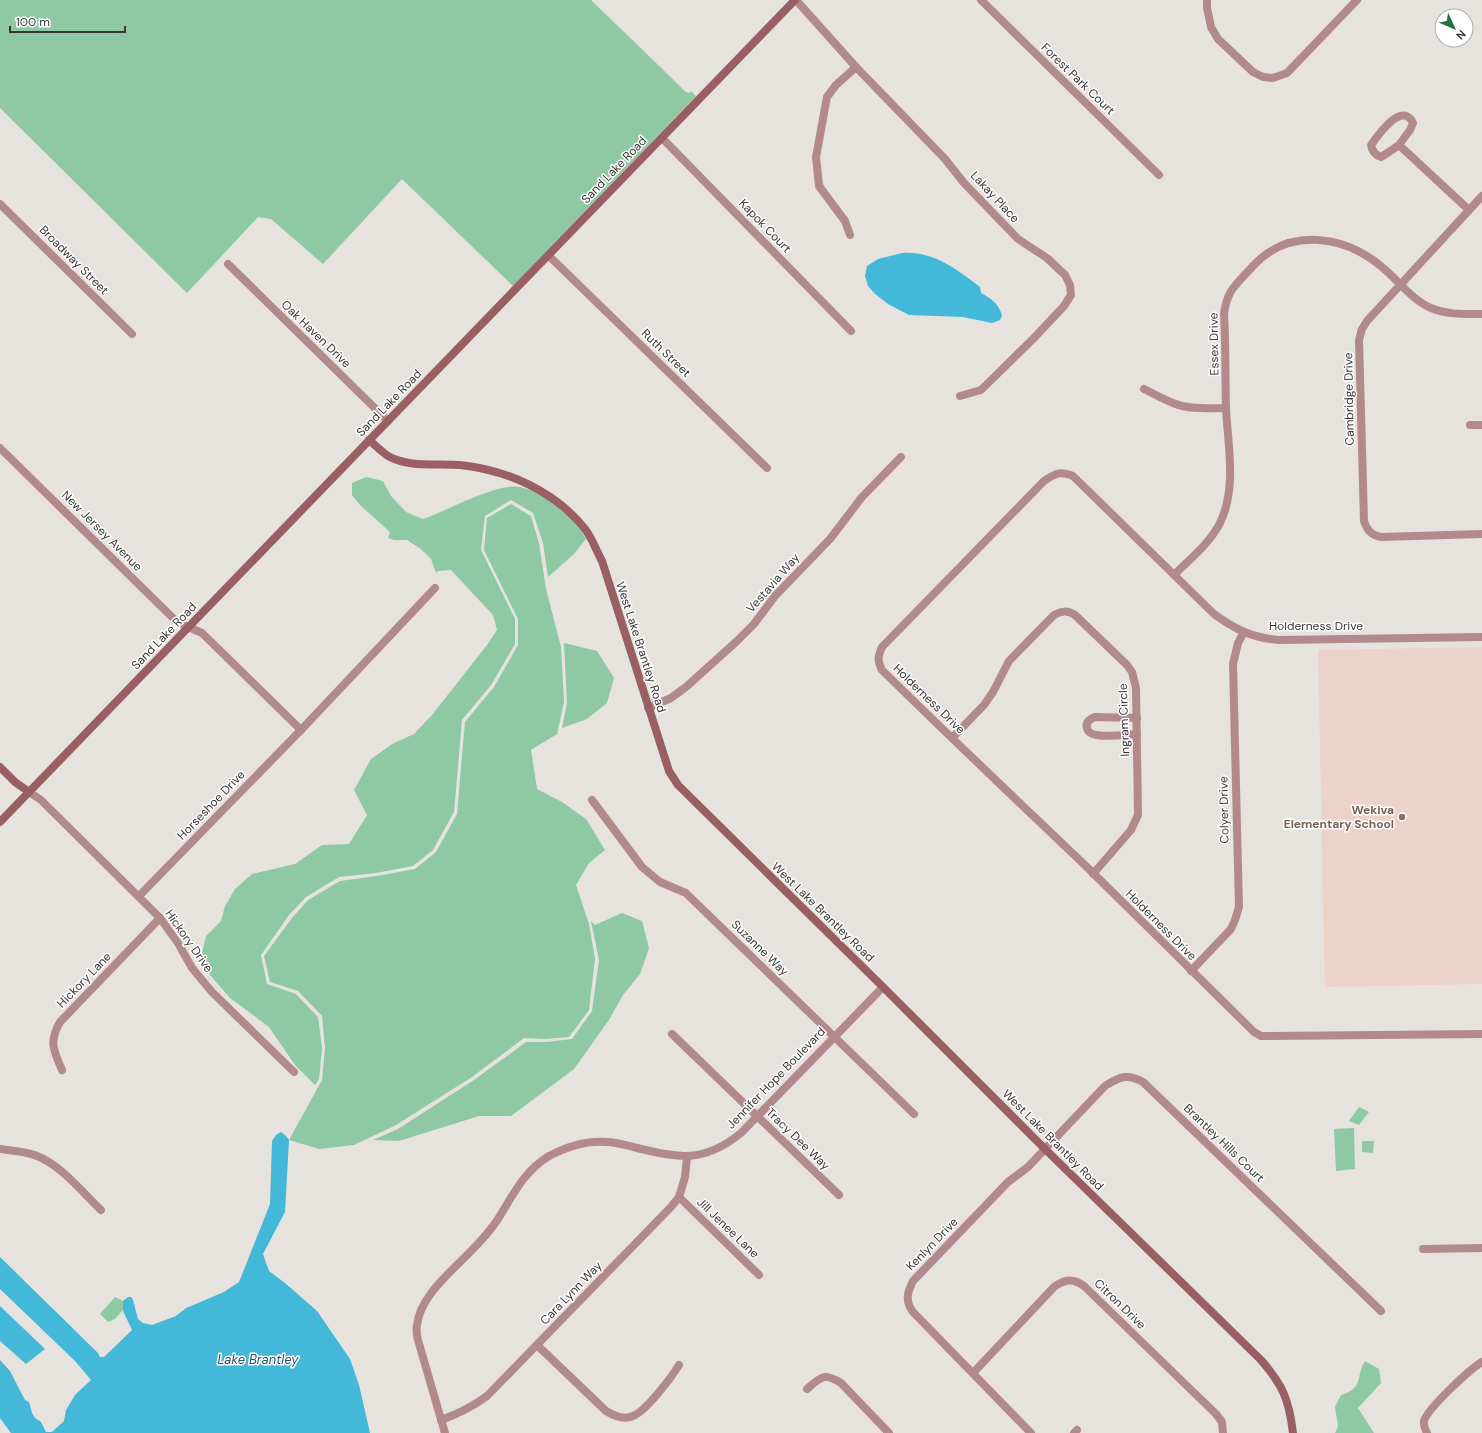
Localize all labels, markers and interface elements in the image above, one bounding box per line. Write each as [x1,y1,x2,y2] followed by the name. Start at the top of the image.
[10,8,125,34] scale bar
[1434,8,1474,48] north arrow
[16,14,50,30] text: 100 m
[1453,27,1469,43] text: N
[1038,40,1119,119] street label: Forest Park Court
[578,133,650,207] street label: Sand Lake Road
[967,168,1023,226] street label: Lakay Place
[735,196,795,257] street label: Kapok Court
[36,222,112,298] street label: Broadway Street
[278,297,354,371] street label: Oak Haven Drive
[1205,312,1223,376] street label: Essex Drive
[638,325,694,381] street label: Ruth Street
[1340,352,1358,446] street label: Cambridge Drive
[353,366,425,440] street label: Sand Lake Road
[58,487,146,575] street label: New Jersey Avenue
[743,550,803,616] street label: Vestavia Way
[612,579,670,715] street label: West Lake Brantley Road
[128,599,200,673] street label: Sand Lake Road
[1269,618,1363,634] street label: Holderness Drive
[890,661,969,738] street label: Holderness Drive
[1115,683,1133,757] street label: Ingram Circle
[174,767,248,843] street label: Horseshoe Drive
[1215,776,1233,844] street label: Colyer Drive
[1284,802,1394,832] place label: Wekiva Elementary School
[1397,812,1407,822] marker: Wekiva Elementary School
[768,859,878,965] street label: West Lake Brantley Road
[1122,886,1200,964] street label: Holderness Drive
[161,906,217,976] street label: Hickory Drive
[728,917,792,980] street label: Suzanne Way
[53,949,115,1011] street label: Hickory Lane
[723,1024,829,1132] street label: Jennifer Hope Boulevard
[999,1086,1107,1194] street label: West Lake Brantley Road
[1180,1100,1268,1186] street label: Brantley Hills Court
[763,1104,834,1174] street label: Tracy Dee Way
[693,1194,763,1262] street label: Jill Jenee Lane
[903,1214,962,1274] street label: Kenlyn Drive
[537,1258,606,1328] street label: Cara Lynn Way
[1091,1275,1149,1333] street label: Citron Drive
[217,1351,299,1368] water label: Lake Brantley

